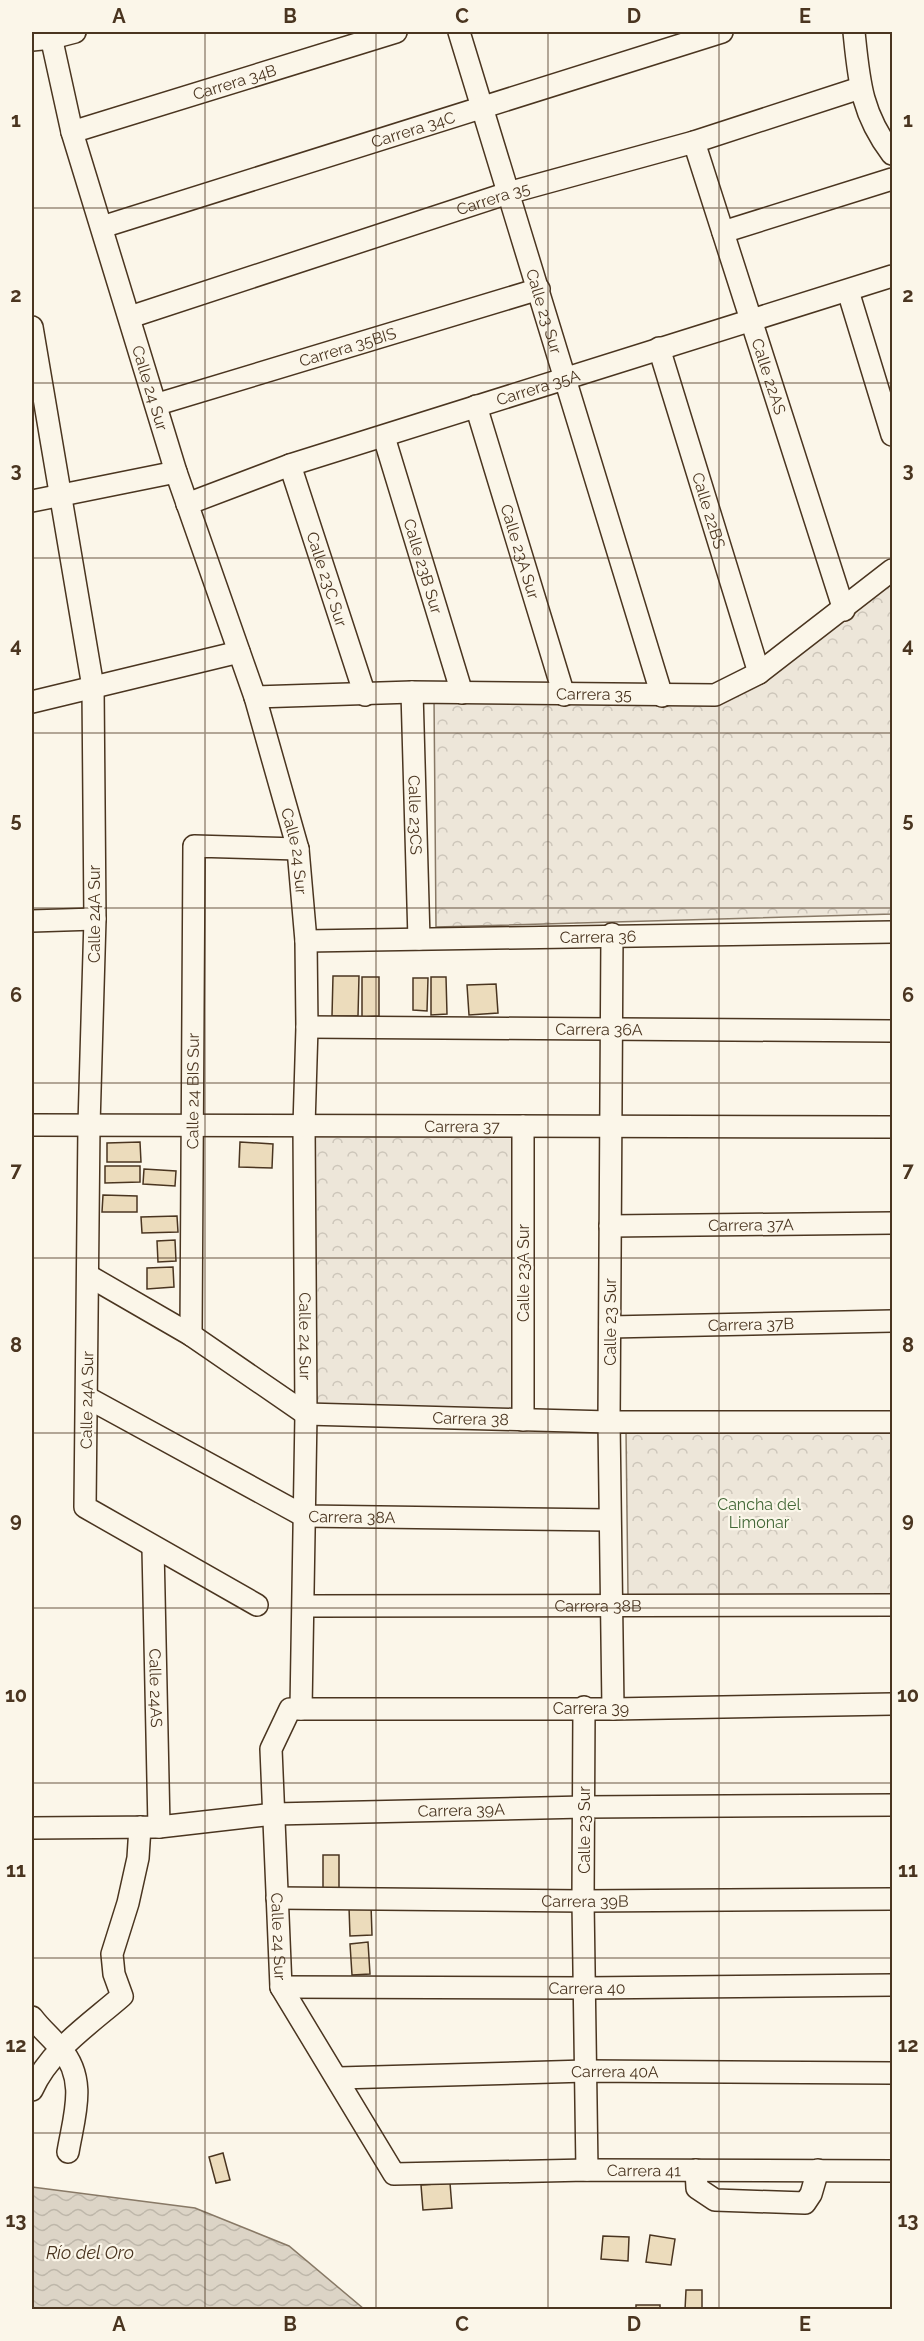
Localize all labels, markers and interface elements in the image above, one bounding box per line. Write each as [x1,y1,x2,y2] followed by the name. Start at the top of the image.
[112,4,126,28] text: A
[283,4,297,28] text: B
[455,4,469,28] text: C
[627,4,641,28] text: D
[799,4,811,28] text: E
[190,60,279,104] street label: Carrera 34B
[369,107,457,151] street label: Carrera 34C
[11,108,21,132] text: 1
[903,108,913,132] text: 1
[454,178,532,219] street label: Carrera 35
[522,266,566,356] street label: Calle 23 Sur
[10,283,22,307] text: 2
[902,283,914,307] text: 2
[297,323,399,370] street label: Carrera 35BIS
[748,336,790,417] street label: Calle 22AS
[128,343,172,433] street label: Calle 24 Sur
[494,365,582,409] street label: Carrera 35A
[10,458,22,482] text: 3
[902,458,914,482] text: 3
[688,470,730,551] street label: Calle 22BS
[497,502,544,601] street label: Calle 23A Sur
[400,516,447,616] street label: Calle 23B Sur
[303,529,352,629] street label: Calle 23C Sur
[10,633,22,657] text: 4
[902,633,914,657] text: 4
[556,684,632,704] street label: Carrera 35
[405,775,426,855] street label: Calle 23CS
[277,806,311,896] street label: Calle 24 Sur
[10,808,22,832] text: 5
[902,808,914,832] text: 5
[85,865,104,963] street label: Calle 24A Sur
[559,926,636,947] street label: Carrera 36
[10,983,22,1007] text: 6
[902,983,914,1007] text: 6
[555,1019,643,1039] street label: Carrera 36A
[183,1032,202,1149] street label: Calle 24 BIS Sur
[424,1116,500,1136] street label: Carrera 37
[10,1158,22,1182] text: 7
[902,1158,914,1182] text: 7
[708,1215,794,1234] street label: Carrera 37A
[514,1224,533,1322] street label: Calle 23A Sur
[601,1278,620,1366] street label: Calle 23 Sur
[296,1292,315,1381] street label: Calle 24 Sur
[708,1314,794,1334] street label: Carrera 37B
[10,1333,22,1357] text: 8
[902,1333,914,1357] text: 8
[77,1350,97,1449] street label: Calle 24A Sur
[432,1408,509,1429] street label: Carrera 38
[717,1495,801,1532] park label: Cancha del Limonar
[308,1507,396,1527] street label: Carrera 38A
[10,1508,22,1532] text: 9
[902,1508,914,1532] text: 9
[554,1596,642,1615] street label: Carrera 38B
[146,1648,166,1728] street label: Calle 24AS
[5,1683,27,1707] text: 10
[897,1683,919,1707] text: 10
[553,1699,629,1718] street label: Carrera 39
[575,1786,594,1874] street label: Calle 23 Sur
[417,1799,505,1820] street label: Carrera 39A
[6,1858,26,1882] text: 11
[898,1858,918,1882] text: 11
[541,1891,629,1911] street label: Carrera 39B
[268,1892,290,1981] street label: Calle 24 Sur
[548,1978,626,1998] street label: Carrera 40
[5,2033,27,2057] text: 12
[897,2033,919,2057] text: 12
[571,2061,659,2081] street label: Carrera 40A
[607,2161,681,2180] street label: Carrera 41
[5,2208,27,2232] text: 13
[897,2208,919,2232] text: 13
[46,2242,134,2263] water label: Río del Oro
[112,2312,126,2336] text: A
[283,2312,297,2336] text: B
[455,2312,469,2336] text: C
[627,2312,641,2336] text: D
[799,2312,811,2336] text: E

